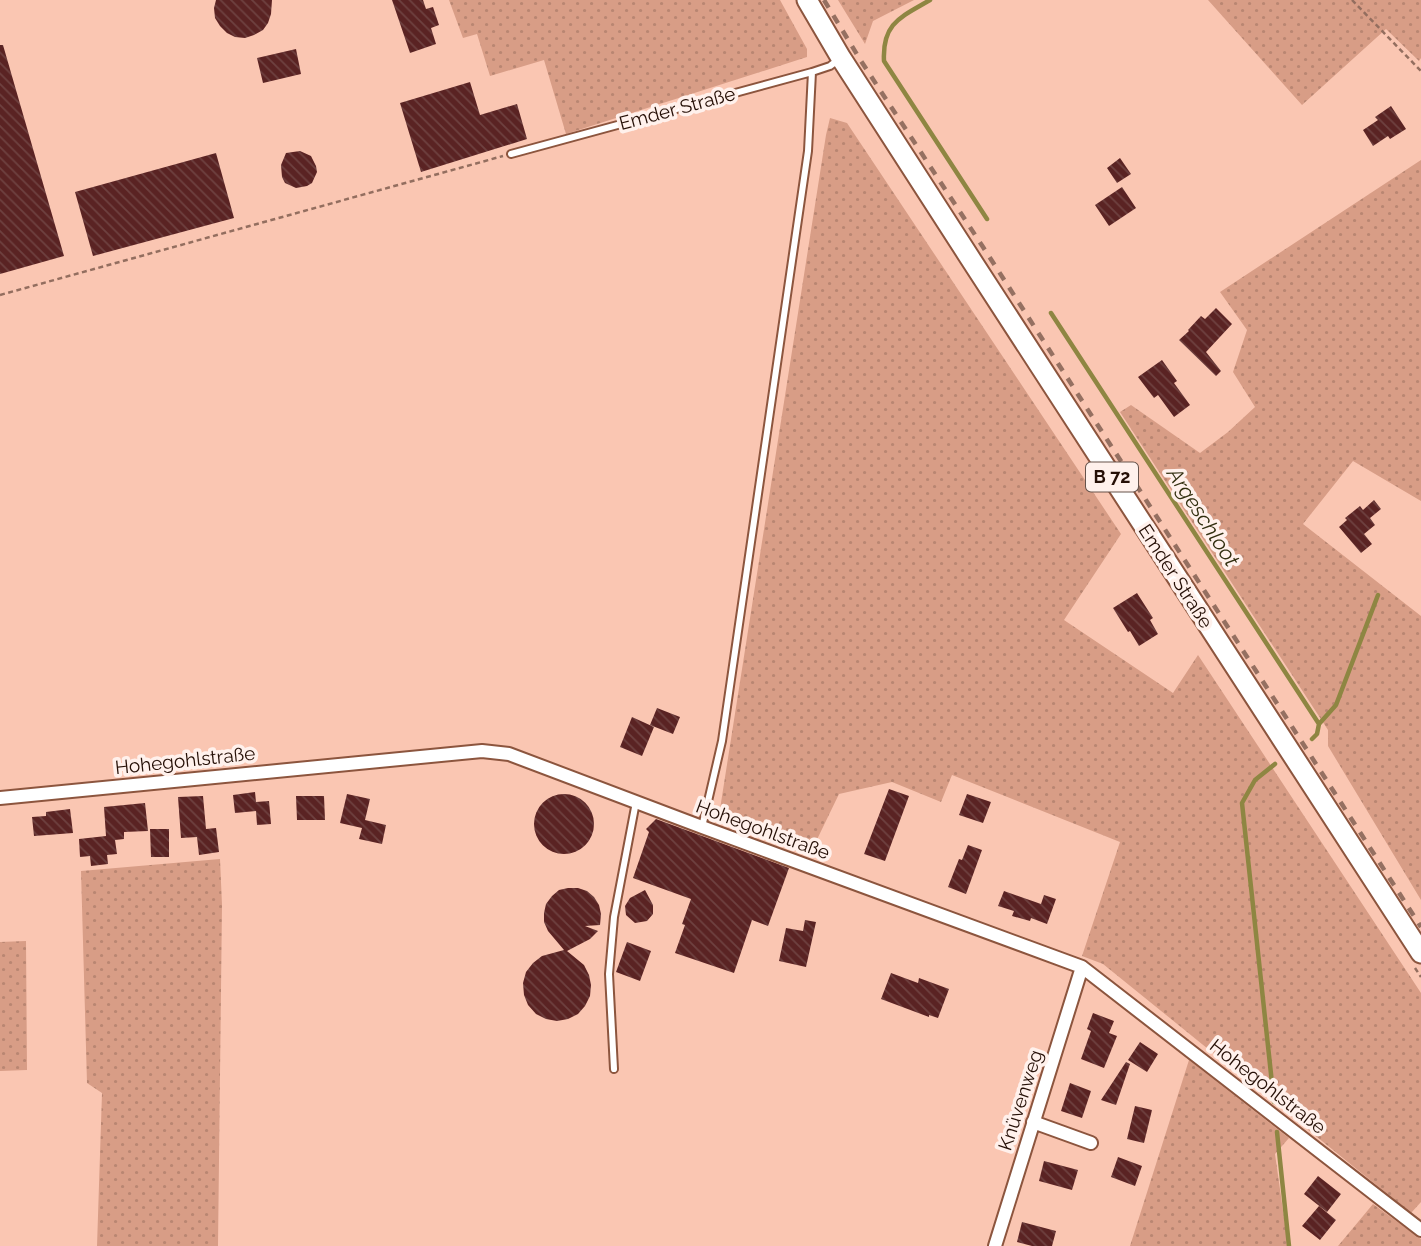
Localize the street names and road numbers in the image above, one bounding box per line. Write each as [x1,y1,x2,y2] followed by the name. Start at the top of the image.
[617,82,737,134] street label: Emder Straße
[1086,462,1138,491] road number: B 72
[1134,520,1218,632] street label: Emder Straße
[114,742,256,778] street label: Hohegohlstraße
[693,795,833,863] street label: Hohegohlstraße
[1206,1034,1330,1138] street label: Hohegohlstraße
[993,1047,1047,1153] street label: Knüvenweg

